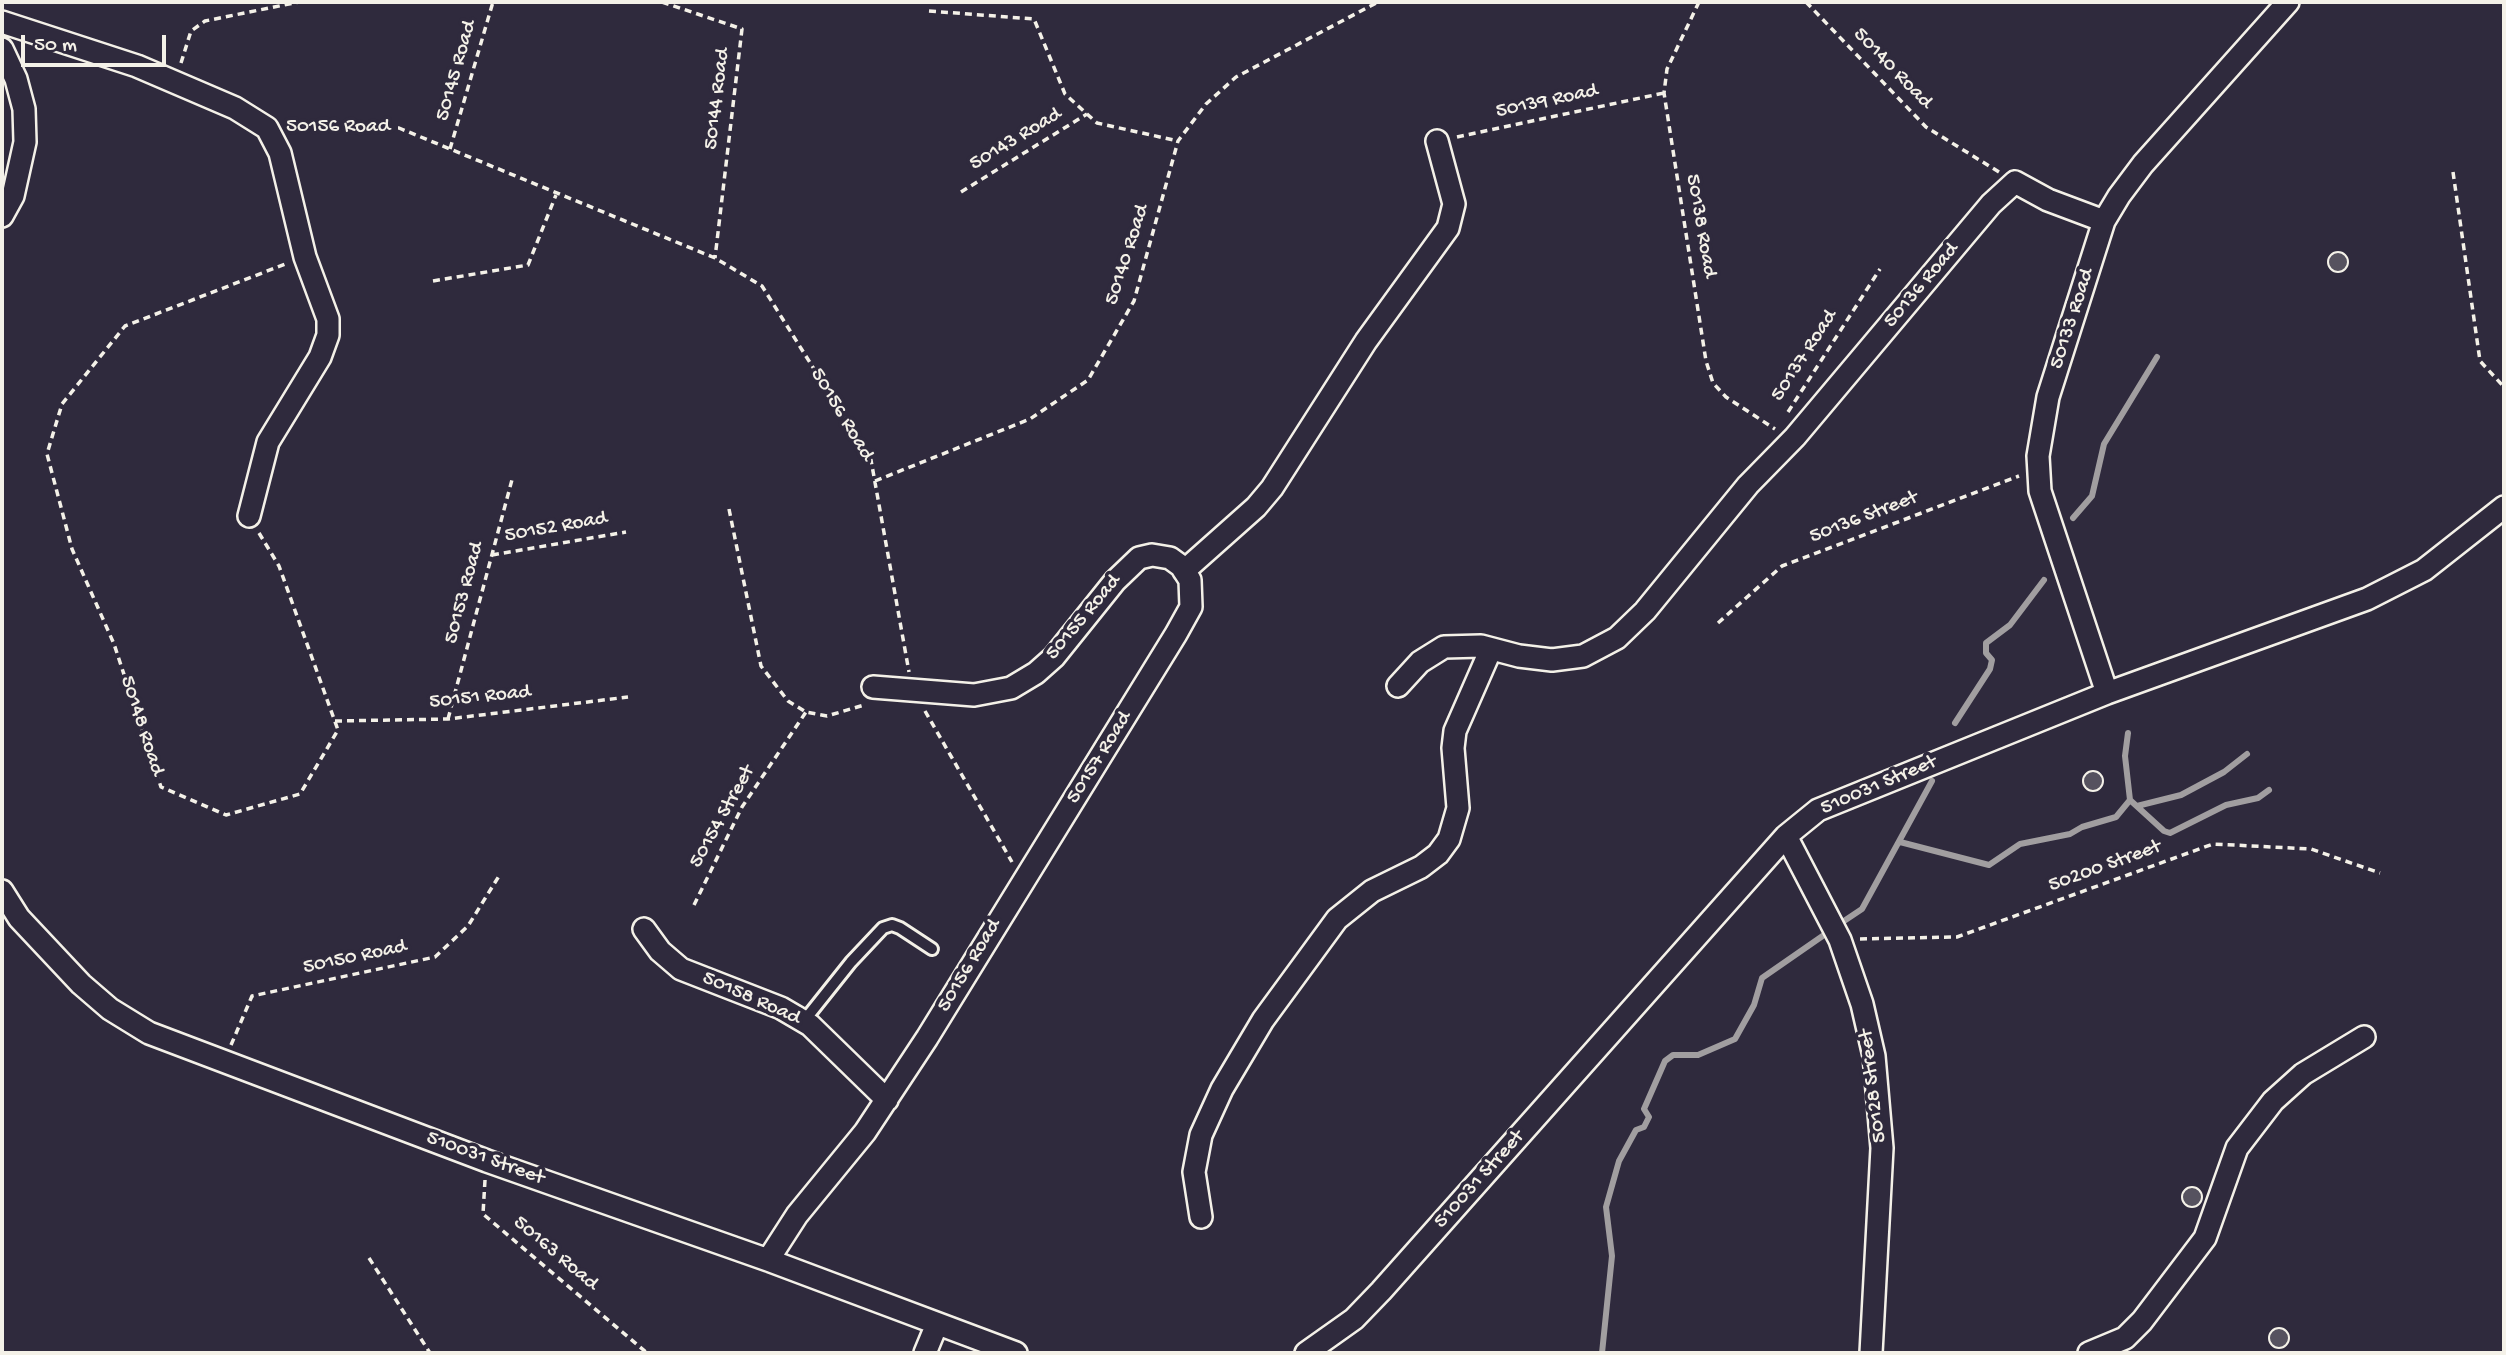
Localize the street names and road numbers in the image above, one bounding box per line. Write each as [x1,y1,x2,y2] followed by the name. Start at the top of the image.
[431,18,483,124] street label: 50145 Road
[1847,23,1937,115] street label: 50140 Road
[699,47,737,151] street label: 50144 Road
[1494,79,1600,125] street label: 50139 Road
[965,103,1067,177] street label: 50143 Road
[286,115,390,141] street label: 50156 Road
[1679,172,1721,280] street label: 50138 Road
[1100,202,1156,308] street label: 50140 Road
[1879,238,1965,334] street label: 50136 Road
[2045,266,2101,372] street label: 50133 Road
[1766,305,1844,407] street label: 50137 Road
[803,364,879,466] street label: 50156 Road
[1806,486,1922,550] street label: 50136 Street
[503,507,609,549] street label: 50152 Road
[439,539,491,647] street label: 50153 Road
[1041,570,1127,666] street label: 50155 Road
[113,673,169,779] street label: 50148 Road
[428,680,532,716] street label: 50151 Road
[1062,707,1138,809] street label: 50157 Road
[1817,750,1941,822] street label: 510031 Street
[684,761,762,873] street label: 50154 Street
[2045,835,2165,899] street label: 50200 Street
[932,915,1008,1017] street label: 50156 Road
[301,935,409,981] street label: 50150 Road
[698,966,804,1032] street label: 50158 Road
[1855,1028,1893,1144] street label: 50128 Street
[423,1126,547,1192] street label: 510031 Street
[1429,1126,1531,1234] street label: 510031 Street
[507,1211,603,1297] street label: 50163 Road

